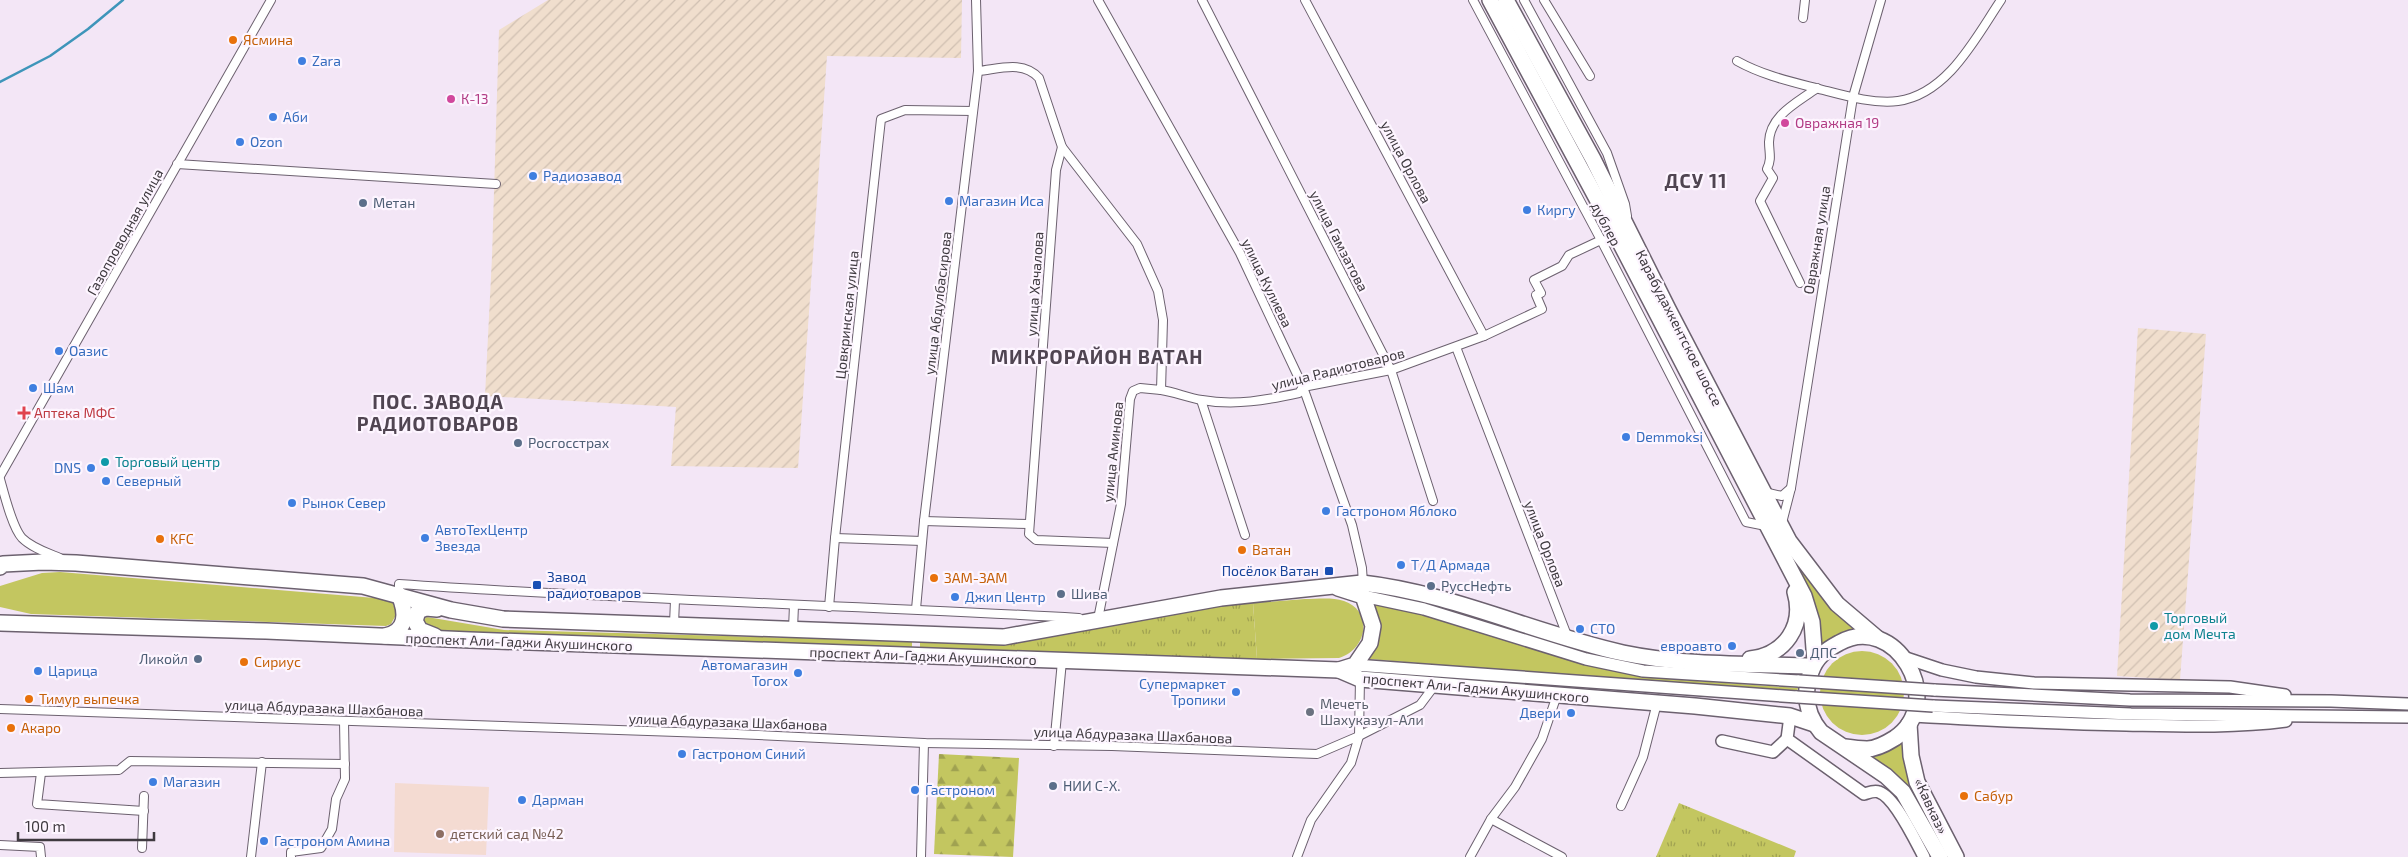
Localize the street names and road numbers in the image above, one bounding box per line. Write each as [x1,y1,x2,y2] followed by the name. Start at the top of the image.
[1378,118,1435,206] street label: улица Орлова
[83,166,166,298] street label: Газопроводная улица
[1800,184,1833,295] street label: Овражная улица
[1307,187,1372,294] street label: улица Гамзатова
[1588,199,1625,249] street label: дублер
[920,230,955,376] street label: улица Абдулбасирова
[1022,231,1047,337] street label: улица Хачалова
[1239,236,1296,330] street label: улица Кулиева
[1632,247,1726,409] street label: Карабудахкентское шоссе
[831,250,862,380] street label: Цовкринская улица
[1270,344,1406,393] street label: улица Радиотоваров
[1099,401,1126,503] street label: улица Аминова
[1521,498,1570,589] street label: улица Орлова
[405,629,633,654] street label: проспект Али-Гаджи Акушинского
[809,643,1037,668] street label: проспект Али-Гаджи Акушинского
[1362,669,1590,706] street label: проспект Али-Гаджи Акушинского
[224,696,424,719] street label: улица Абдуразака Шахбанова
[628,710,828,733] street label: улица Абдуразака Шахбанова
[1033,723,1233,746] street label: улица Абдуразака Шахбанова
[1911,775,1952,837] street label: «Кавказ»

